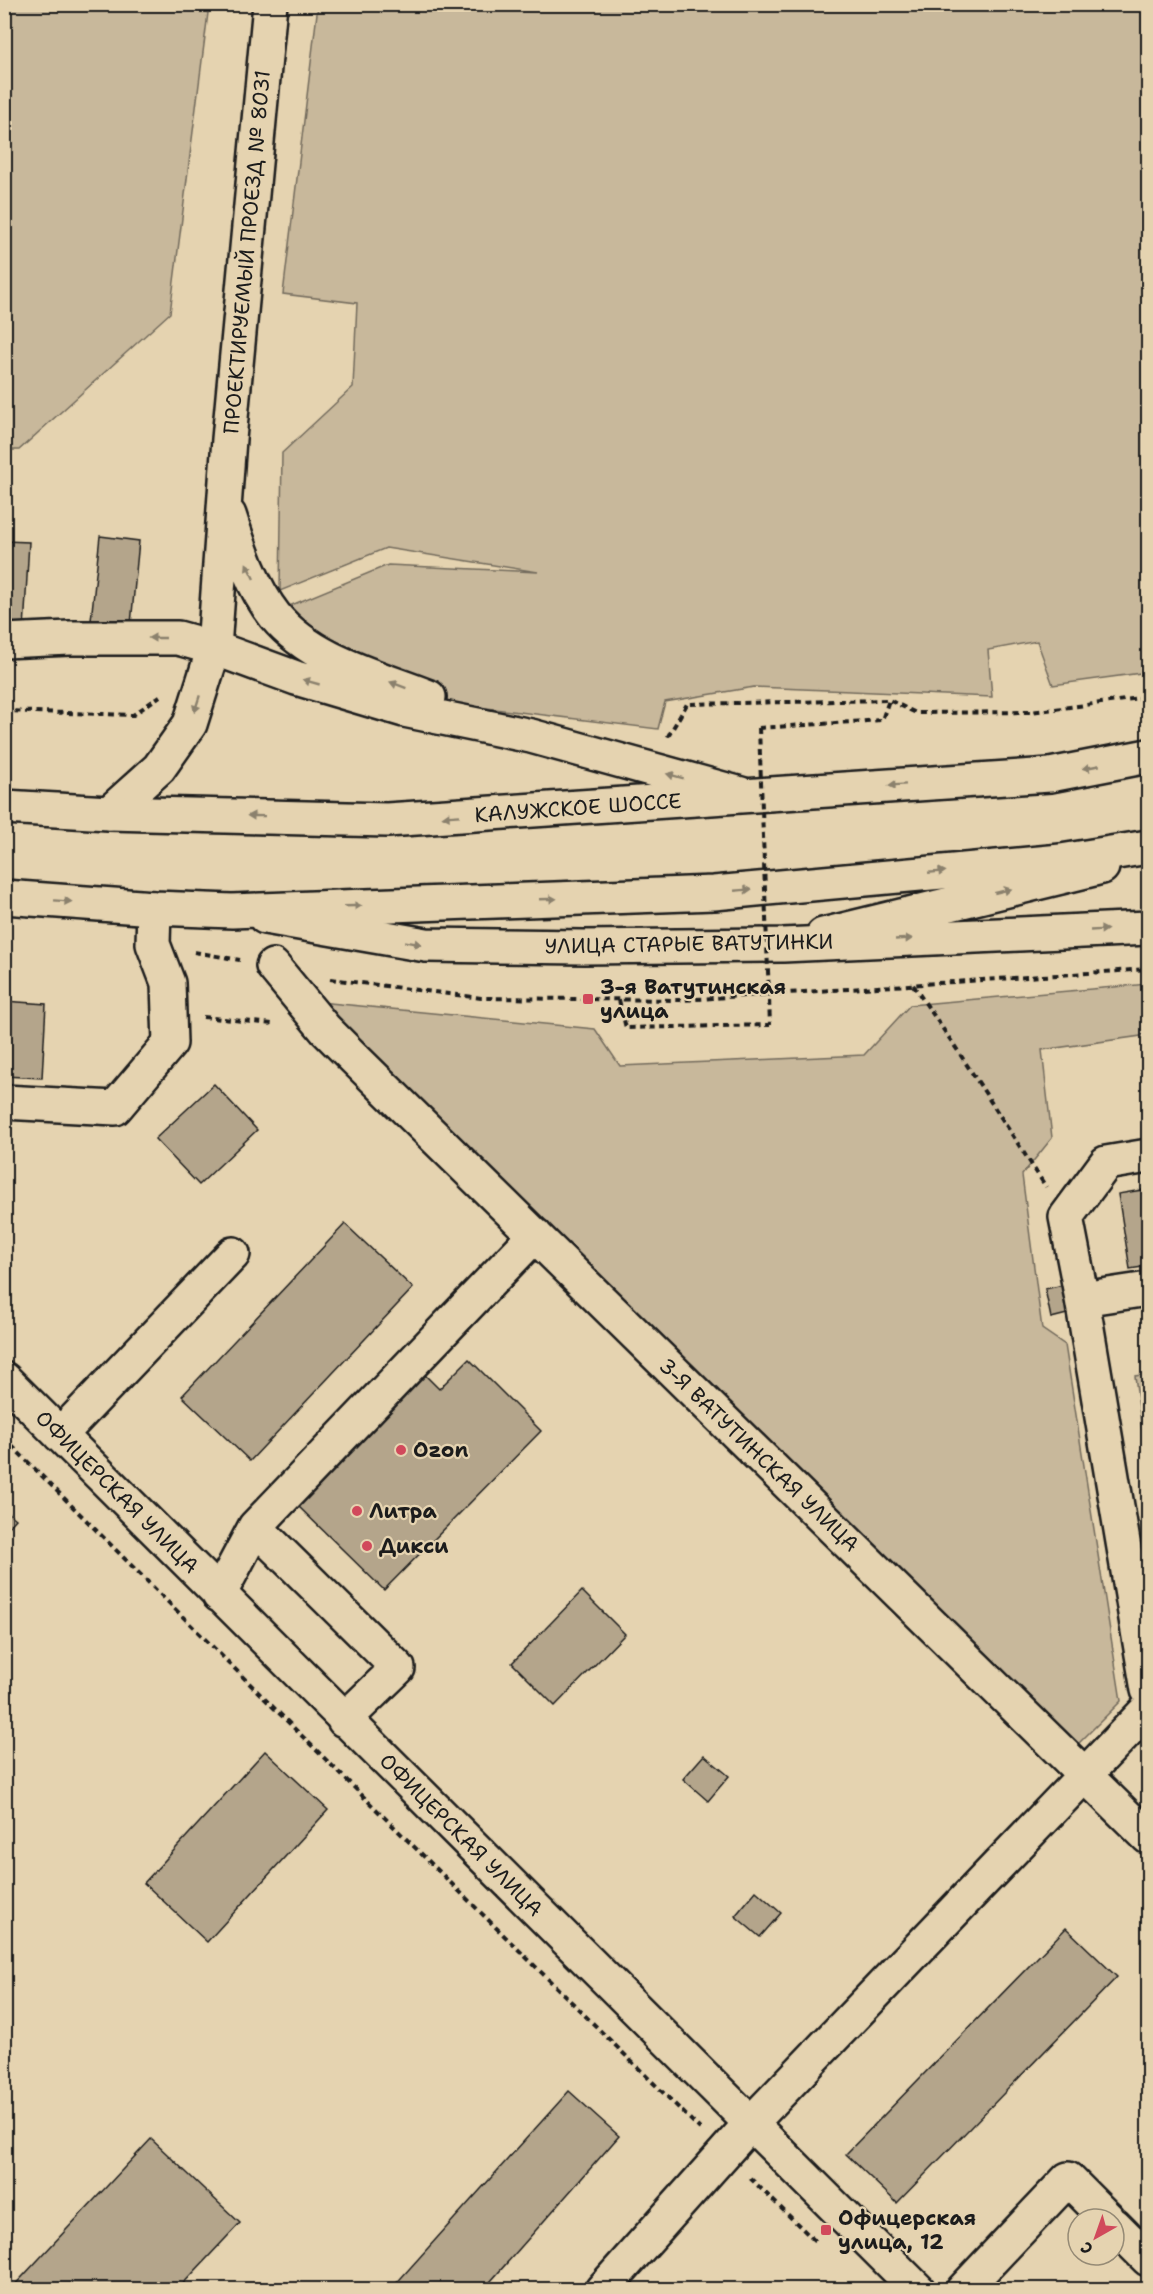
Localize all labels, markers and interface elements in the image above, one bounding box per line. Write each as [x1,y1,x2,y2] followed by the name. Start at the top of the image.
[217,69,277,435] street label: ПРОЕКТИРУЕМЫЙ ПРОЕЗД № 8031
[245,562,254,579] one-way arrow
[148,633,167,643] one-way arrow
[302,677,320,686] one-way arrow
[389,680,407,689] one-way arrow
[191,695,201,713] one-way arrow
[1081,763,1100,772] one-way arrow
[666,770,684,780] one-way arrow
[888,781,907,790] one-way arrow
[474,787,682,829] street label: КАЛУЖСКОЕ ШОССЕ
[442,811,461,820] one-way arrow
[247,812,266,821] one-way arrow
[927,867,946,877] one-way arrow
[733,885,752,895] one-way arrow
[994,886,1012,896] one-way arrow
[538,894,557,904] one-way arrow
[53,896,72,906] one-way arrow
[343,902,362,911] one-way arrow
[1090,926,1109,935] one-way arrow
[544,927,834,961] street label: УЛИЦА СТАРЫЕ ВАТУТИНКИ
[895,935,914,944] one-way arrow
[404,939,423,948] one-way arrow
[600,973,786,1025] place label: 3-я Ватутинская улица
[581,992,595,1006] marker: 3-я Ватутинская улица
[653,1352,865,1558] street label: 3-Я ВАТУТИНСКАЯ УЛИЦА
[29,1404,205,1580] street label: ОФИЦЕРСКАЯ УЛИЦА
[413,1436,468,1464] place label: Ozon
[394,1443,408,1457] marker: Ozon
[369,1497,438,1525] place label: Литра
[350,1504,364,1518] marker: Литра
[379,1532,449,1560] place label: Дикси
[360,1539,374,1553] marker: Дикси
[373,1747,549,1923] street label: ОФИЦЕРСКАЯ УЛИЦА
[838,2204,976,2256] place label: Офицерская улица, 12
[1066,2207,1126,2267] north arrow
[819,2223,833,2237] marker: Офицерская улица, 12
[1076,2237,1097,2259] text: С

